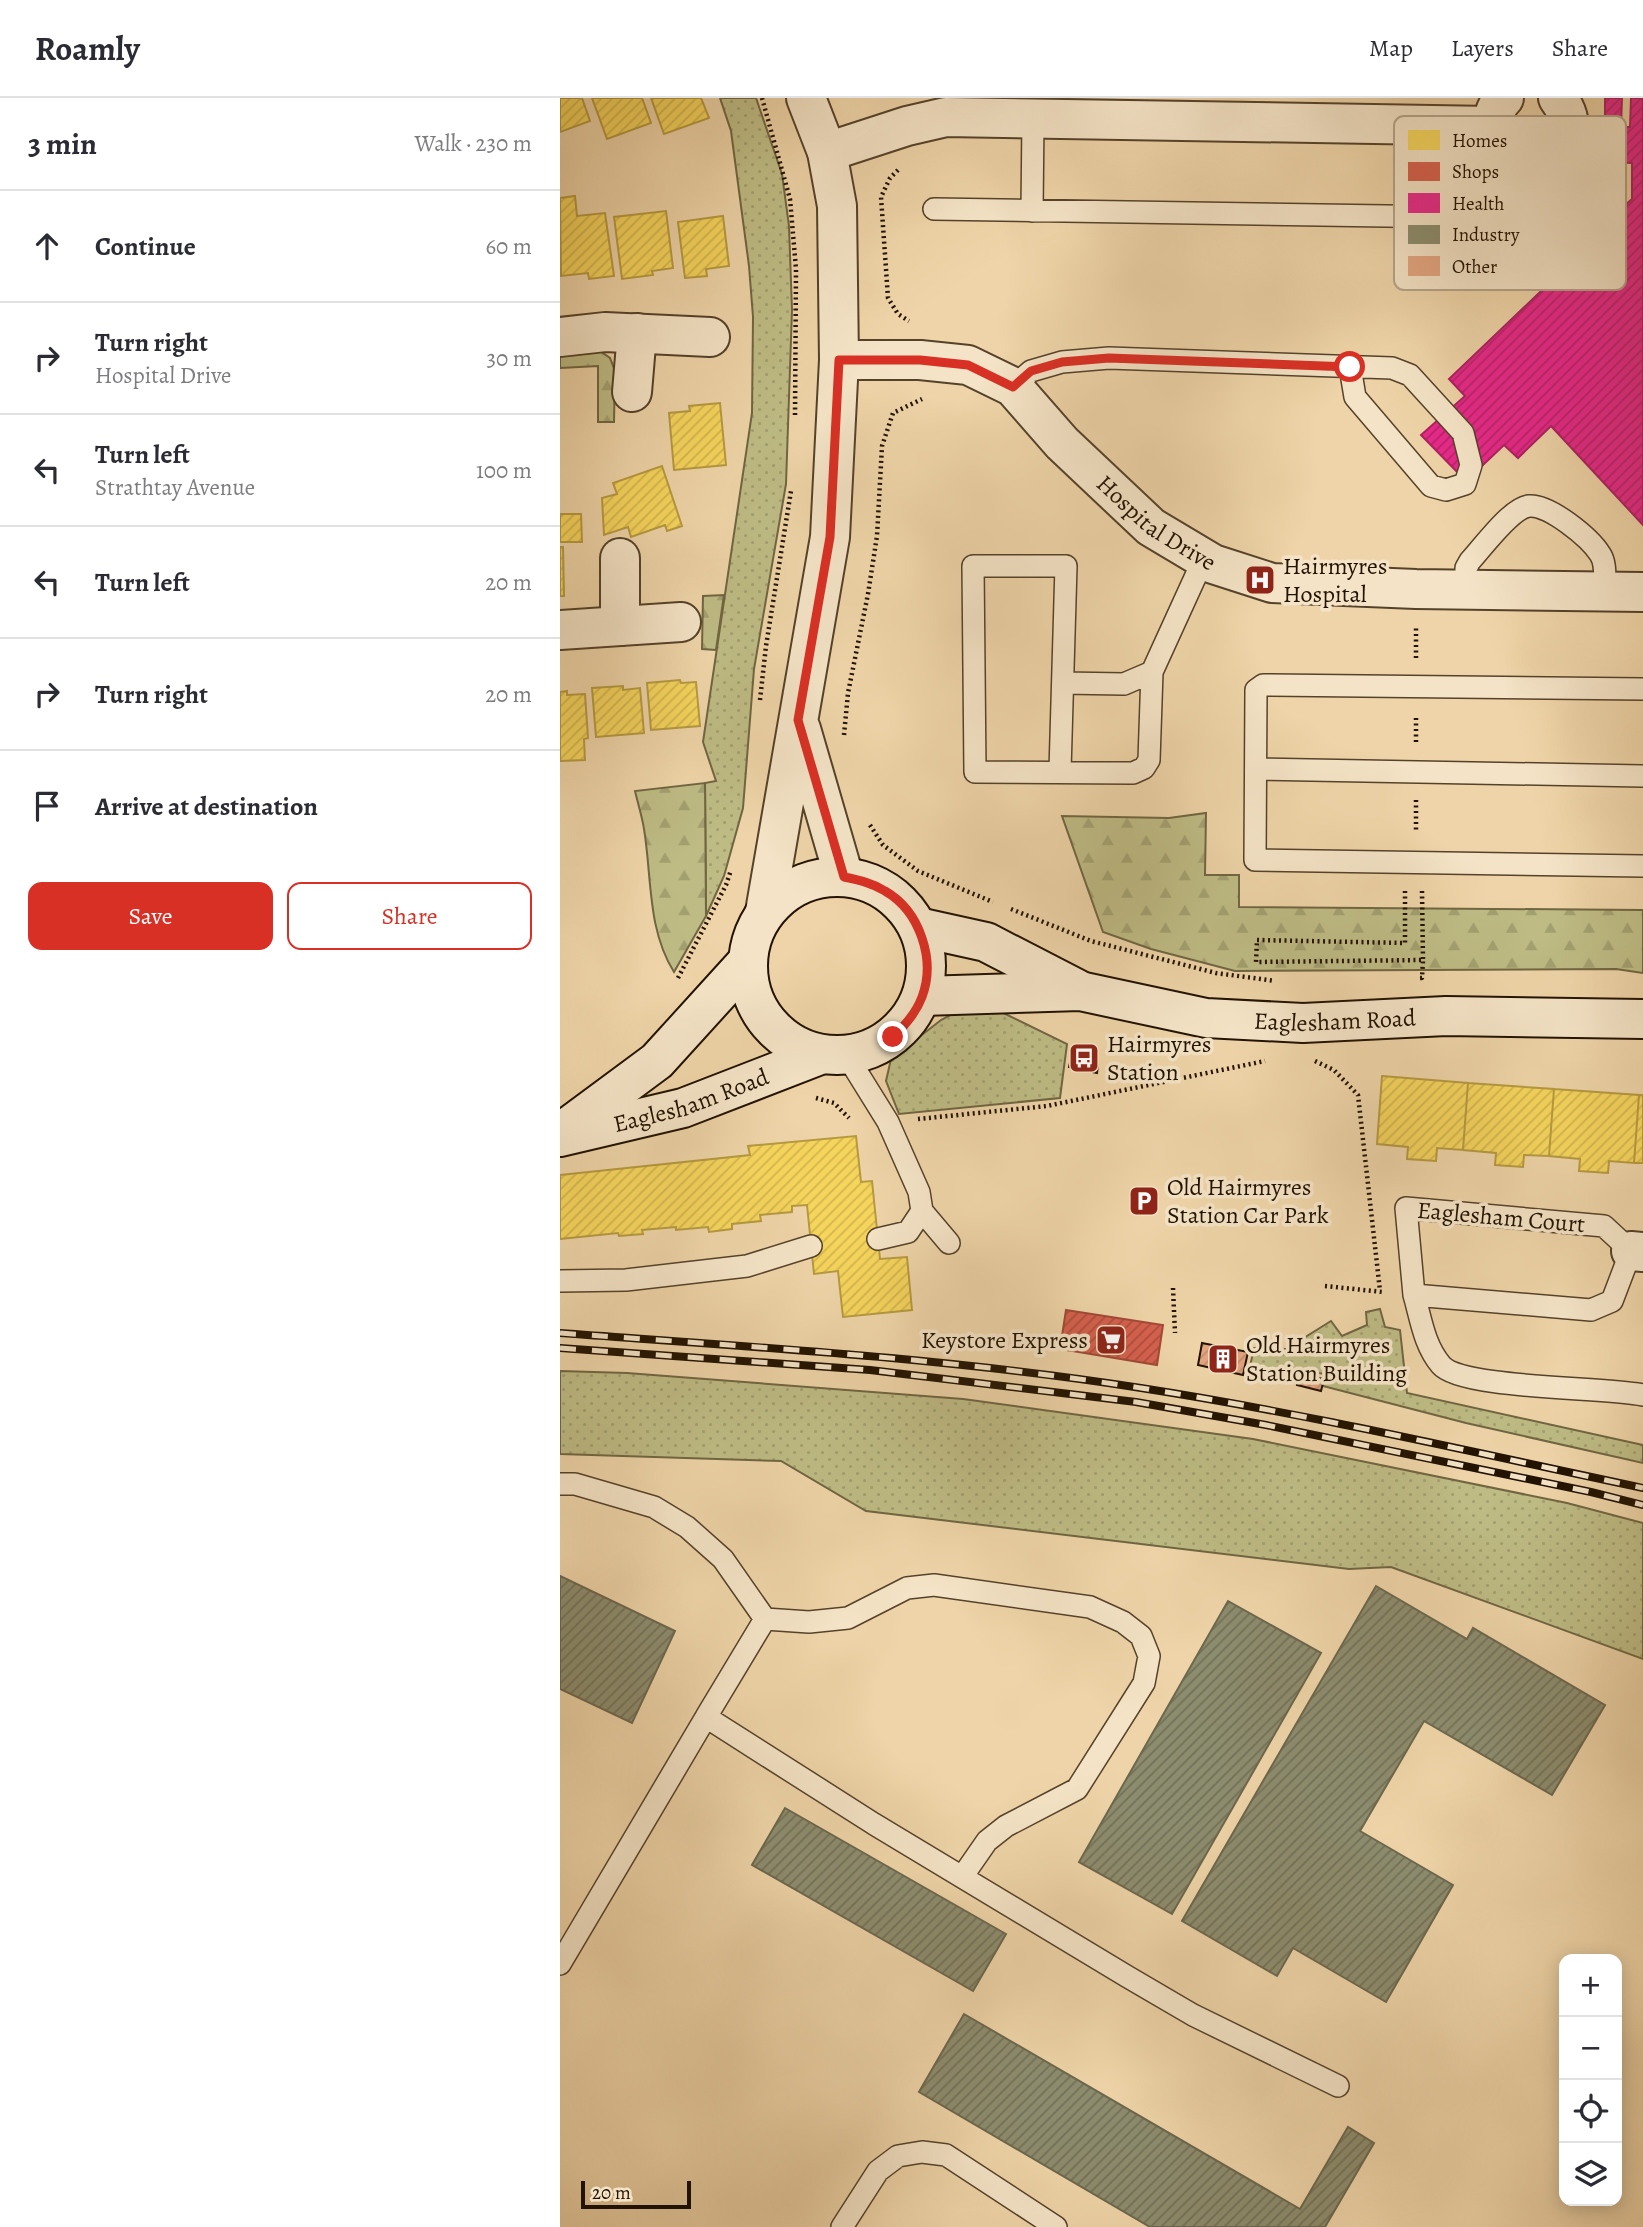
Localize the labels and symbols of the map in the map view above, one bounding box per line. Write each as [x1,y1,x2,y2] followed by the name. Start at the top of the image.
[1394,116,1626,290] legend
[1452,128,1507,154] text: Homes
[1452,159,1499,185] text: Shops
[1452,191,1504,217] text: Health
[1452,222,1520,248] text: Industry
[1452,254,1497,280] text: Other
[1334,351,1365,382] route start
[1090,468,1222,578] street label: Hospital Drive
[1283,550,1387,610] place label: Hairmyres Hospital
[1243,563,1277,597] hospital icon: Hairmyres Hospital
[1253,1001,1417,1039] street label: Eaglesham Road
[877,1021,908,1052] route end
[1107,1028,1211,1088] place label: Hairmyres Station
[1067,1041,1101,1075] bus stop icon: Hairmyres Station
[610,1060,773,1140] street label: Eaglesham Road
[1167,1171,1329,1231] place label: Old Hairmyres Station Car Park
[1127,1184,1161,1218] parking icon: Old Hairmyres Station Car Park
[1416,1194,1586,1240] street label: Eaglesham Court
[1094,1323,1128,1357] supermarket icon: Keystore Express
[921,1324,1088,1356] place label: Keystore Express
[1246,1329,1407,1389] place label: Old Hairmyres Station Building
[1206,1342,1240,1376] building icon: Old Hairmyres Station Building
[581,2178,691,2210] scale bar

